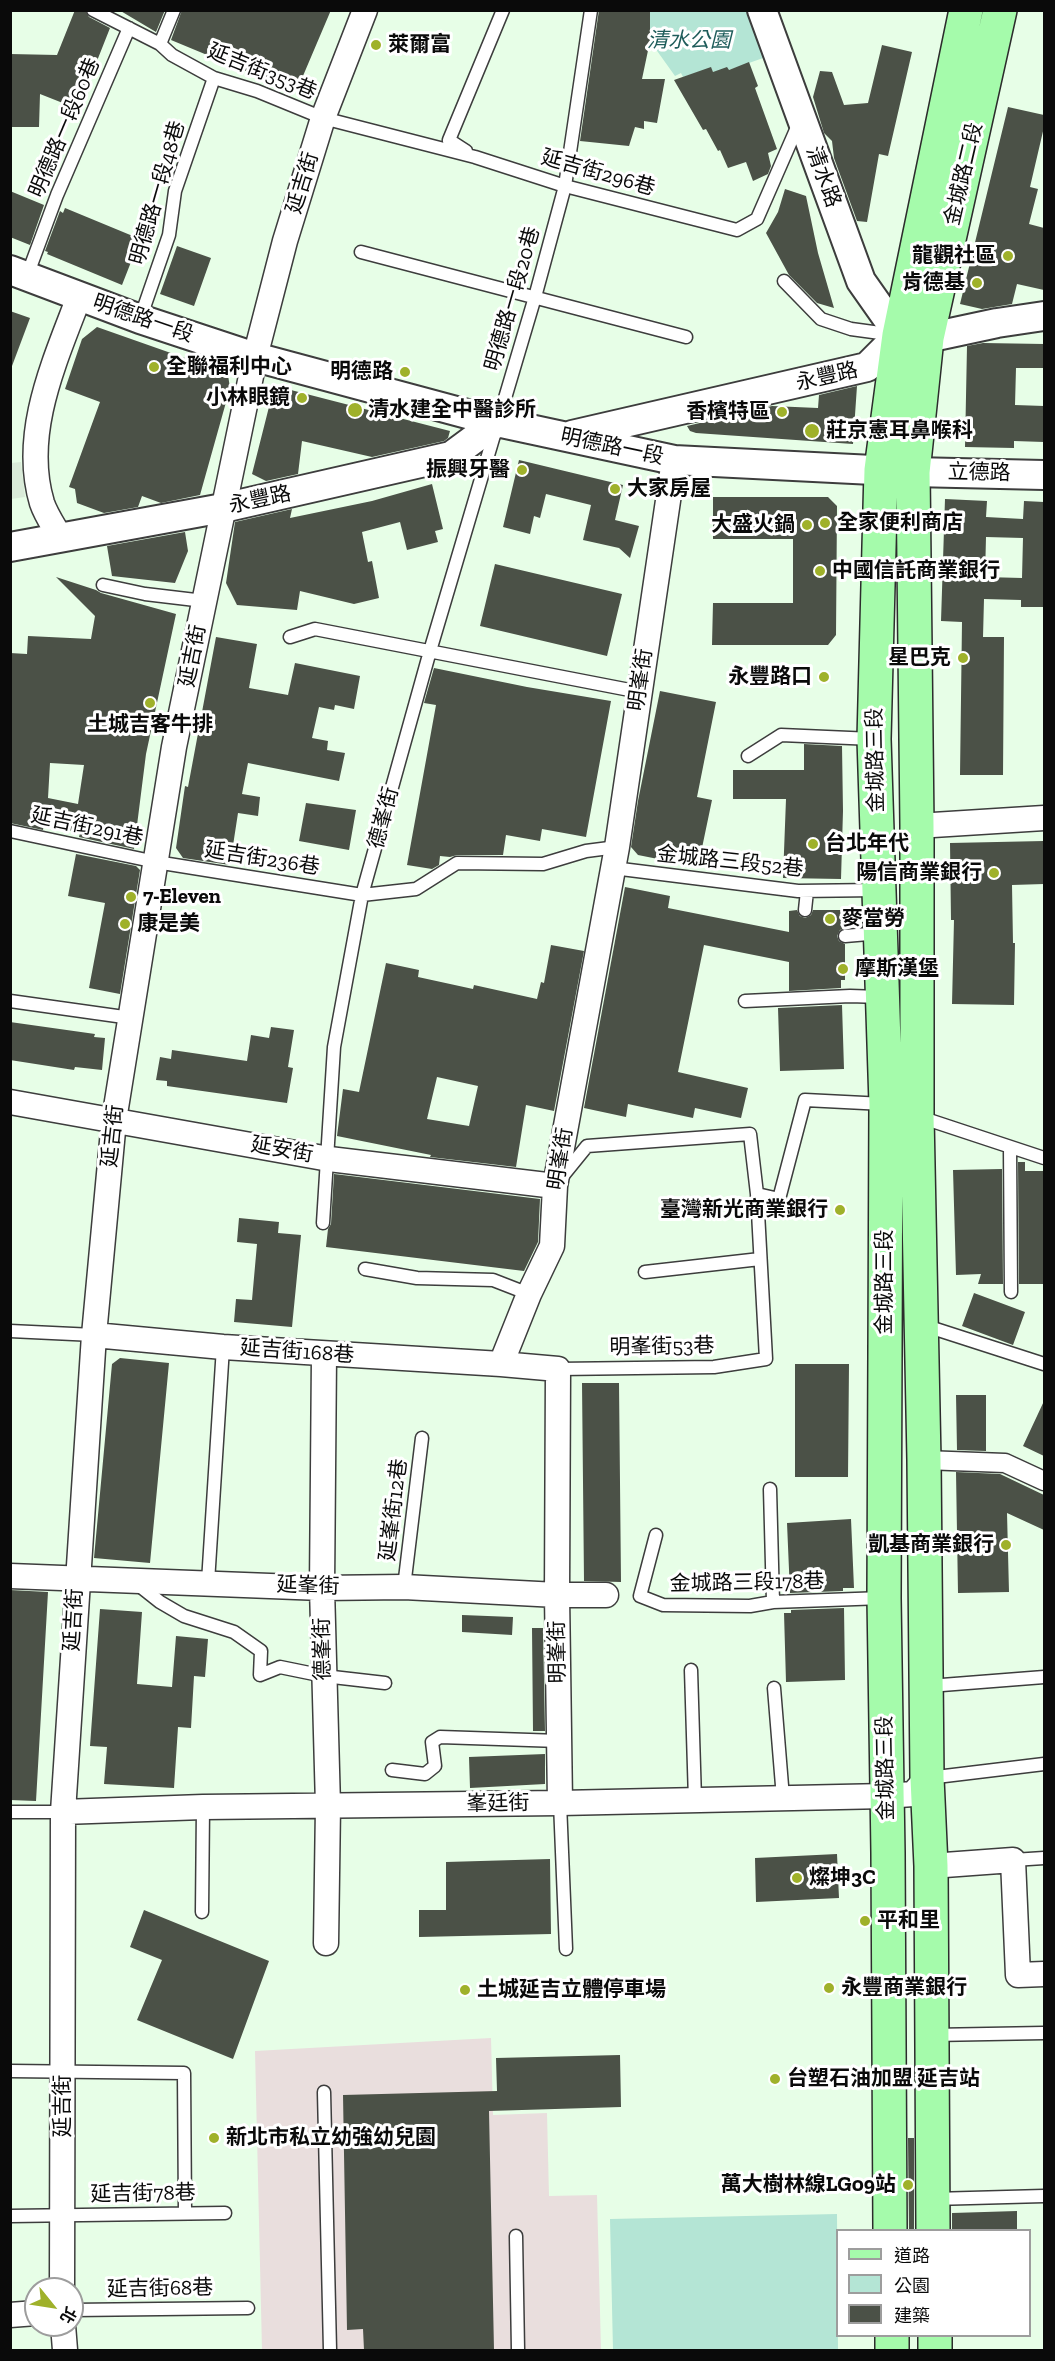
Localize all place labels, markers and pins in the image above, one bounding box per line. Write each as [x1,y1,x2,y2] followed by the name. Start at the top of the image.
[388,32,451,58] place label: 萊爾富
[369,38,383,52] marker: 萊爾富
[912,243,996,269] place label: 龍觀社區
[1001,249,1015,263] marker: 龍觀社區
[902,270,965,296] place label: 肯德基
[970,276,984,290] marker: 肯德基
[166,354,292,380] place label: 全聯福利中心
[330,359,393,385] place label: 明德路
[147,360,161,374] marker: 全聯福利中心
[398,365,412,379] marker: 明德路
[206,385,290,411] place label: 小林眼鏡
[295,391,309,405] marker: 小林眼鏡
[368,397,536,423] place label: 清水建全中醫診所
[686,399,770,425] place label: 香檳特區
[346,401,364,419] marker: 清水建全中醫診所
[775,405,789,419] marker: 香檳特區
[826,418,973,444] place label: 莊京憲耳鼻喉科
[803,422,821,440] marker: 莊京憲耳鼻喉科
[426,457,510,483] place label: 振興牙醫
[515,463,529,477] marker: 振興牙醫
[627,476,711,502] place label: 大家房屋
[608,482,622,496] marker: 大家房屋
[837,510,963,536] place label: 全家便利商店
[711,512,795,538] place label: 大盛火鍋
[818,516,832,530] marker: 全家便利商店
[800,518,814,532] marker: 大盛火鍋
[832,558,1000,584] place label: 中國信託商業銀行
[813,564,827,578] marker: 中國信託商業銀行
[888,645,951,671] place label: 星巴克
[956,651,970,665] marker: 星巴克
[728,664,812,690] place label: 永豐路口
[817,670,831,684] marker: 永豐路口
[143,696,157,710] marker: 土城吉客牛排
[87,712,213,738] place label: 土城吉客牛排
[825,831,909,857] place label: 台北年代
[806,837,820,851] marker: 台北年代
[856,860,982,886] place label: 陽信商業銀行
[987,866,1001,880] marker: 陽信商業銀行
[143,884,221,910] place label: 7-Eleven
[124,890,138,904] marker: 7-Eleven
[842,906,905,932] place label: 麥當勞
[137,911,200,937] place label: 康是美
[823,912,837,926] marker: 麥當勞
[118,917,132,931] marker: 康是美
[855,956,939,982] place label: 摩斯漢堡
[836,962,850,976] marker: 摩斯漢堡
[660,1197,828,1223] place label: 臺灣新光商業銀行
[833,1203,847,1217] marker: 臺灣新光商業銀行
[868,1532,994,1558] place label: 凱基商業銀行
[999,1538,1013,1552] marker: 凱基商業銀行
[809,1865,876,1891] place label: 燦坤3C
[790,1871,804,1885] marker: 燦坤3C
[877,1908,940,1934] place label: 平和里
[858,1914,872,1928] marker: 平和里
[841,1975,967,2001] place label: 永豐商業銀行
[477,1977,666,2003] place label: 土城延吉立體停車場
[822,1981,836,1995] marker: 永豐商業銀行
[458,1983,472,1997] marker: 土城延吉立體停車場
[787,2066,980,2092] place label: 台塑石油加盟 延吉站
[768,2072,782,2086] marker: 台塑石油加盟 延吉站
[226,2125,436,2151] place label: 新北市私立幼強幼兒園
[207,2131,221,2145] marker: 新北市私立幼強幼兒園
[721,2172,896,2198] place label: 萬大樹林線LG09站
[901,2178,915,2192] marker: 萬大樹林線LG09站

